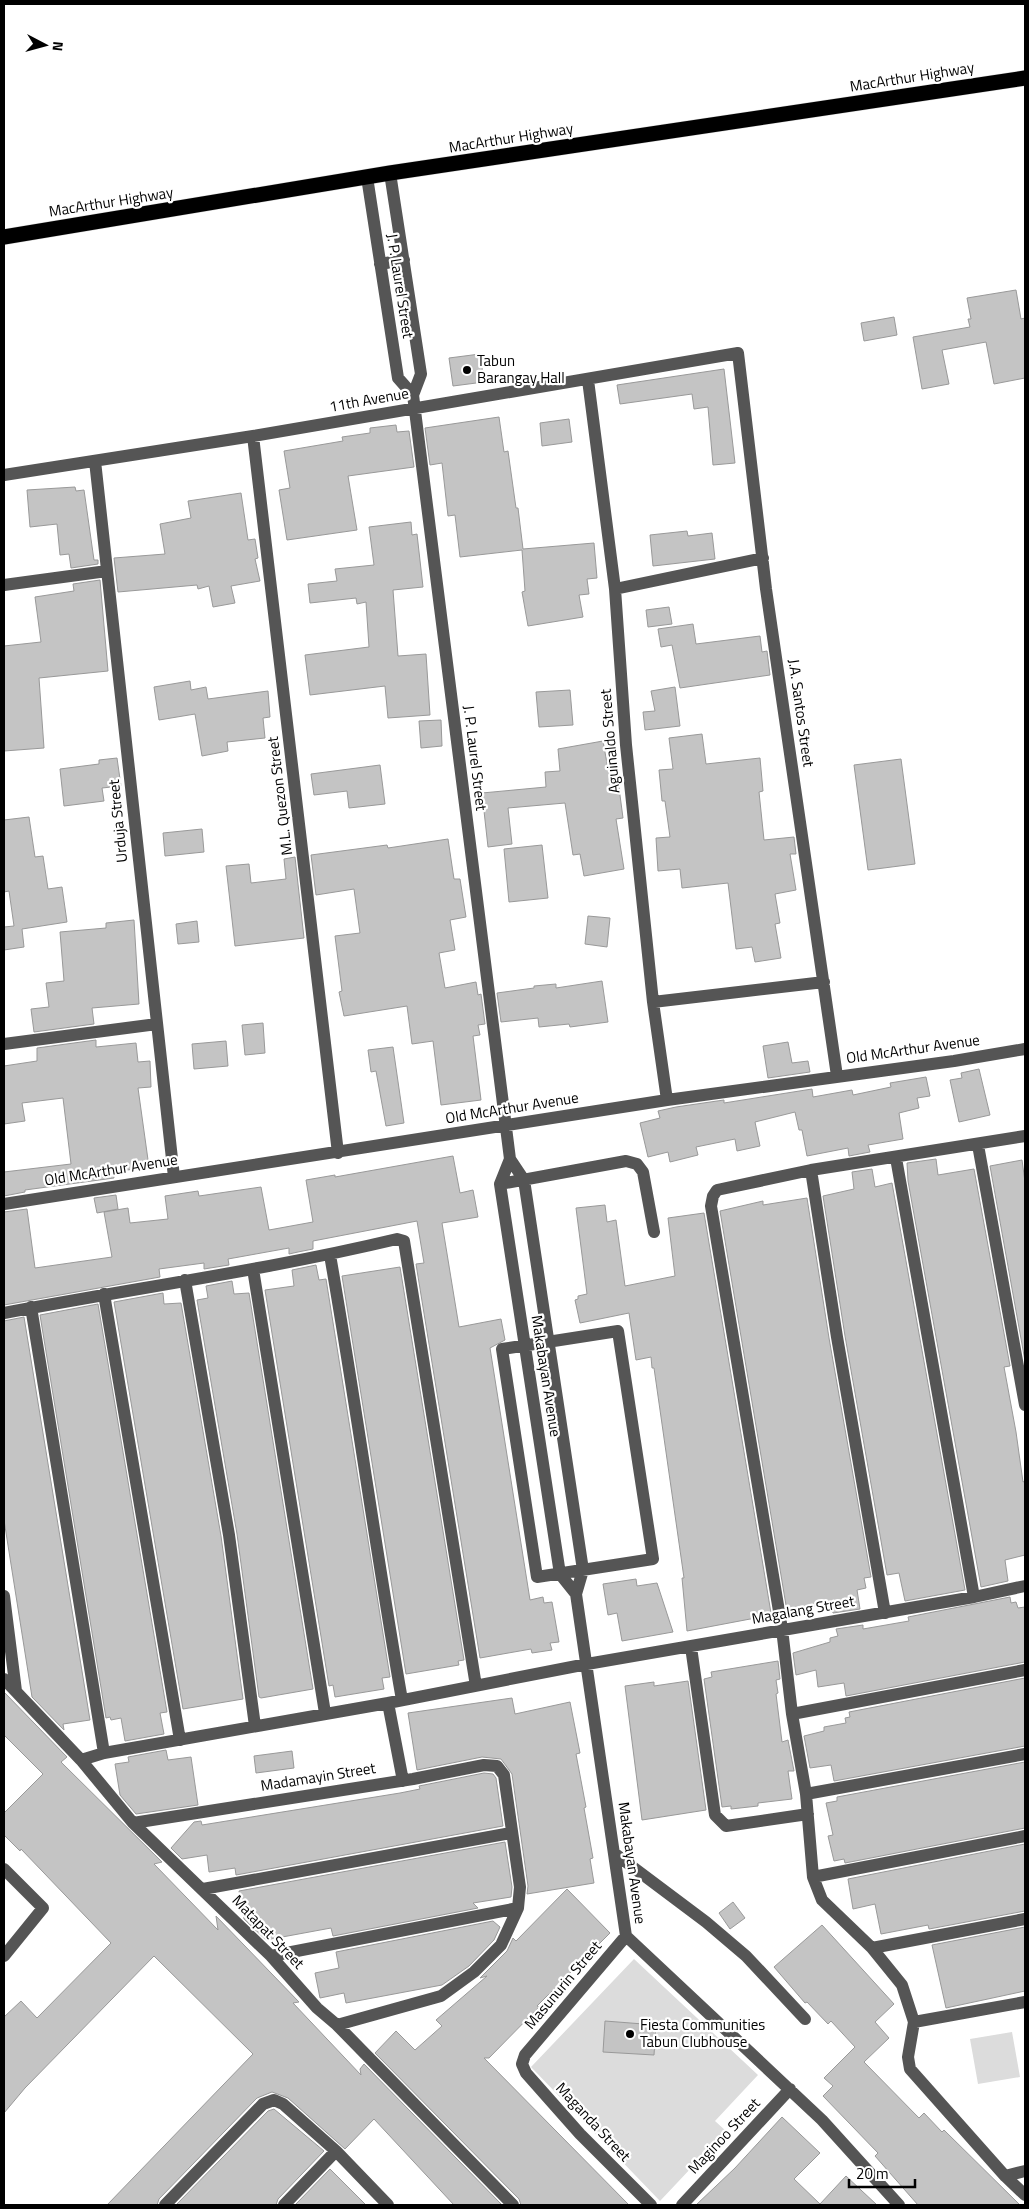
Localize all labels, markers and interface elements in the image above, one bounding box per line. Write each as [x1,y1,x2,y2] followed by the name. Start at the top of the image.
[20,20,70,70] north arrow
[47,40,69,52] text: N
[848,55,976,98] street label: MacArthur Highway
[447,116,575,159] street label: MacArthur Highway
[47,180,175,223] street label: MacArthur Highway
[381,232,420,341] street label: J. P. Laurel Street
[477,349,565,389] place label: Tabun Barangay Hall
[461,364,473,376] marker: Tabun Barangay Hall
[327,381,410,418] street label: 11th Avenue
[783,657,821,769] street label: J.A. Santos Street
[593,687,626,794] street label: Aguinaldo Street
[458,704,493,813] street label: J. P. Laurel Street
[261,735,298,857] street label: M.L. Quezon Street
[102,778,133,864] street label: Urduja Street
[845,1028,981,1069] street label: Old McArthur Avenue
[444,1086,580,1129] street label: Old McArthur Avenue
[43,1148,179,1191] street label: Old McArthur Avenue
[526,1313,567,1438] street label: Makabayan Avenue
[750,1589,857,1630] street label: Magalang Street
[259,1756,378,1797] street label: Madamayin Street
[613,1800,652,1925] street label: Makabayan Avenue
[227,1889,310,1975] street label: Matapat Street
[519,1935,607,2034] street label: Masunurin Street
[640,2013,765,2053] place label: Fiesta Communities Tabun Clubhouse
[624,2028,636,2040] marker: Fiesta Communities Tabun Clubhouse
[551,2077,637,2167] street label: Maganda Street
[682,2092,766,2179] street label: Maginoo Street
[849,2156,915,2188] scale bar
[856,2162,889,2185] text: 20 m

